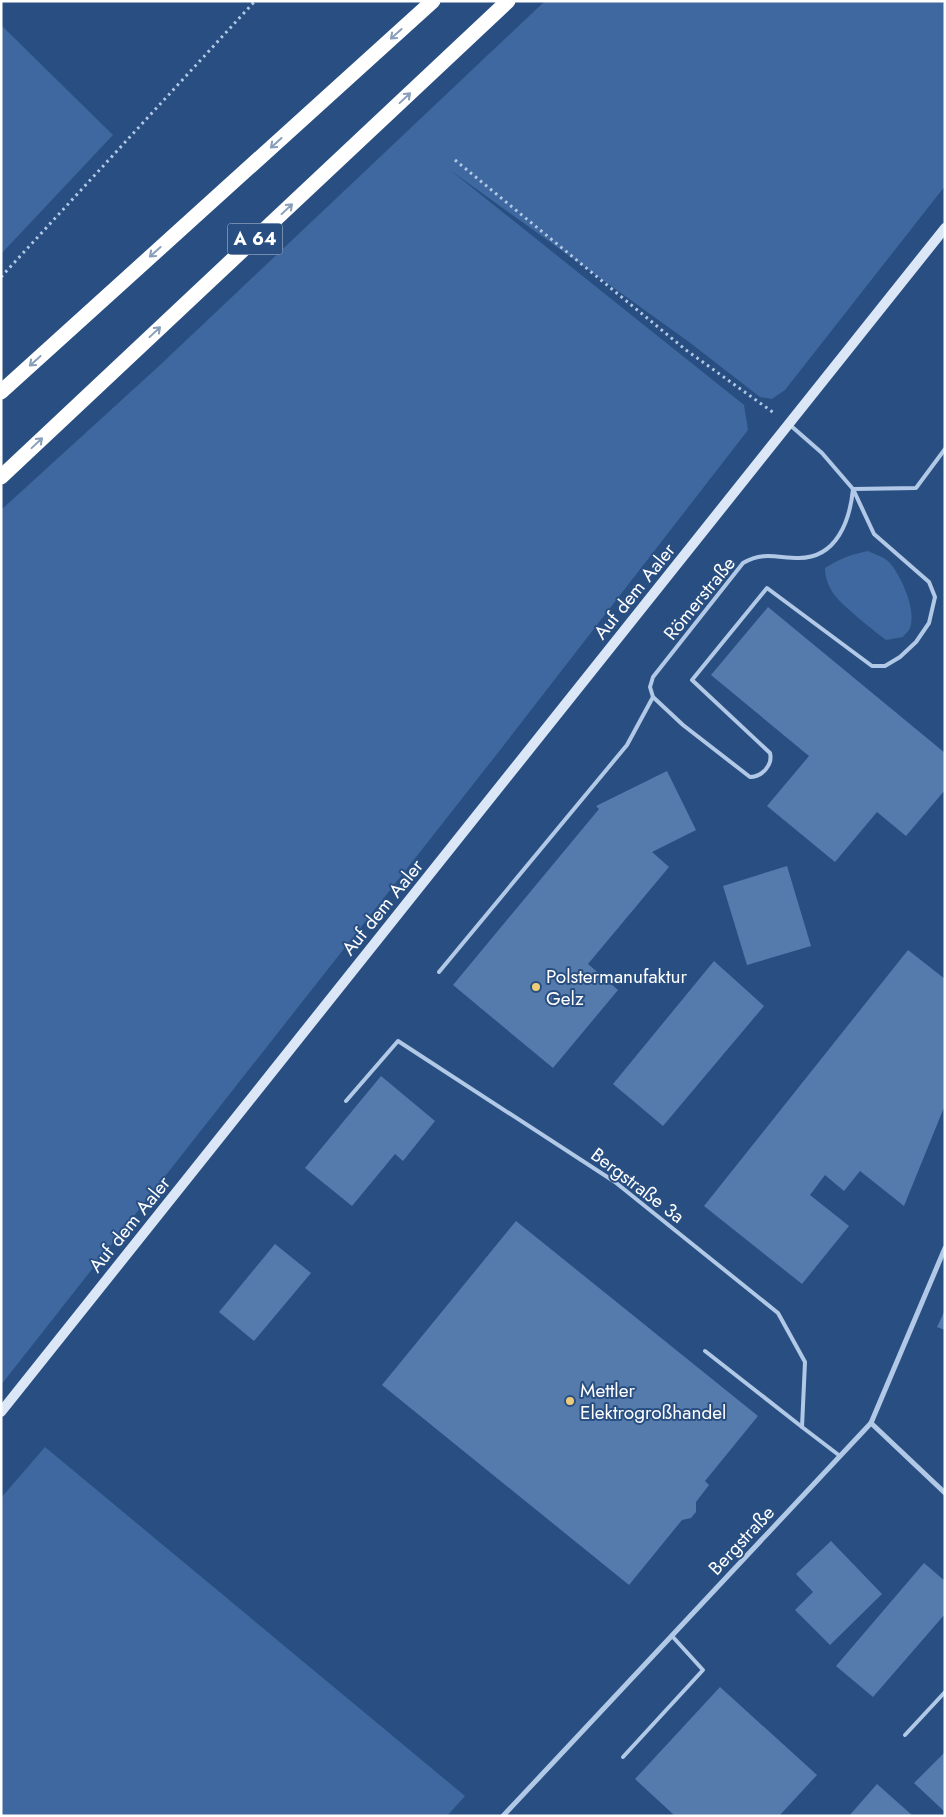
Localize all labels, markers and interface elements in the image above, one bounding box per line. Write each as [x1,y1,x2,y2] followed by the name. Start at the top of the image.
[390,28,403,40] one-way arrow
[399,92,411,104] one-way arrow
[269,137,282,149] one-way arrow
[280,203,293,215] one-way arrow
[228,223,282,254] road number: A 64
[149,246,162,258] one-way arrow
[149,326,162,338] one-way arrow
[28,355,41,367] one-way arrow
[30,437,43,449] one-way arrow
[587,537,682,645] street label: Auf dem Aaler
[657,551,742,646] street label: Römerstraße
[335,853,430,961] street label: Auf dem Aaler
[546,963,687,1012] place label: Polstermanufaktur Gelz
[530,981,542,993] marker: Polstermanufaktur Gelz
[585,1141,690,1230] street label: Bergstraße 3a
[82,1170,177,1278] street label: Auf dem Aaler
[580,1377,726,1426] place label: Mettler Elektrogroßhandel
[564,1395,576,1407] marker: Mettler Elektrogroßhandel
[702,1500,781,1581] street label: Bergstraße

